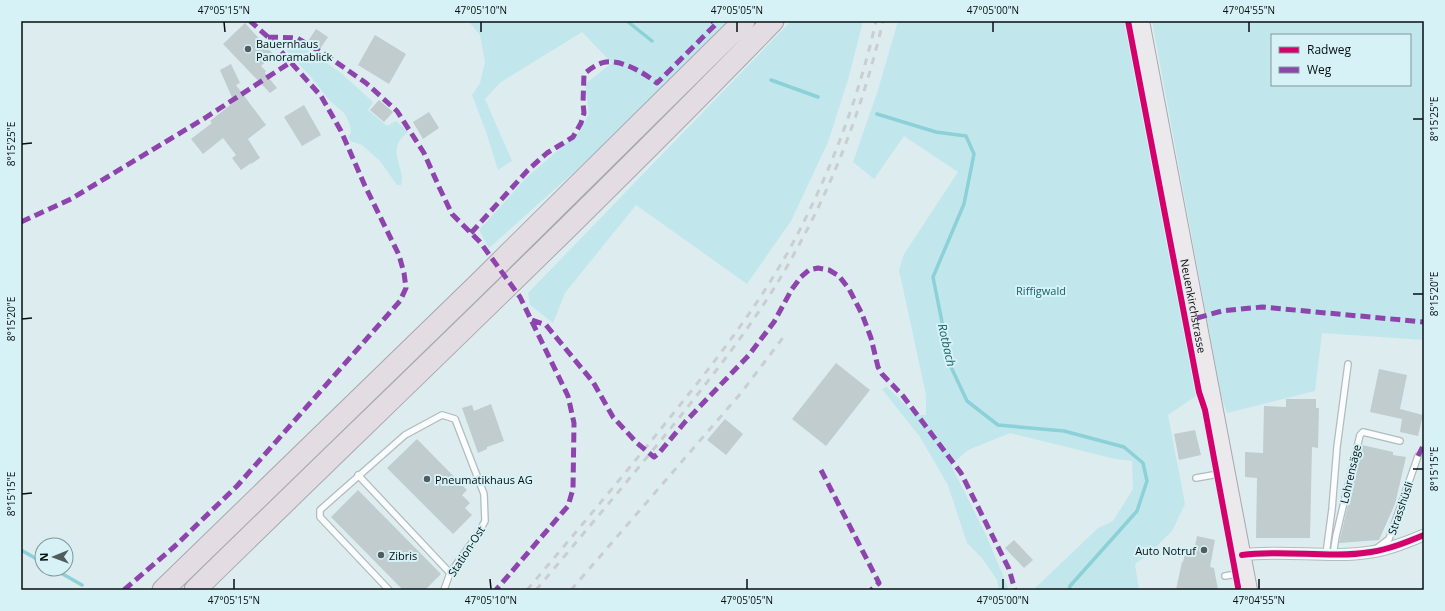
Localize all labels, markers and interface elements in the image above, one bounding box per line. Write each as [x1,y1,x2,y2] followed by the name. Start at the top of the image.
[198,3,250,17] text: 47°05'15"N
[455,3,507,17] text: 47°05'10"N
[711,3,763,17] text: 47°05'05"N
[967,3,1019,17] text: 47°05'00"N
[1223,3,1275,17] text: 47°04'55"N
[1271,34,1411,86] legend
[256,36,333,64] place label: Bauernhaus Panoramablick
[1307,41,1351,58] text: Radweg
[243,44,253,54] marker: Bauernhaus Panoramablick
[1307,61,1332,78] text: Weg
[1427,97,1441,141] text: 8°15'25"E
[4,122,18,166] text: 8°15'25"E
[1178,257,1210,354] street label: Neuenkirchstrasse
[1427,272,1441,316] text: 8°15'20"E
[1016,283,1066,298] park label: Riffigwald
[4,297,18,341] text: 8°15'20"E
[934,322,960,368] water label: Rotbach
[1336,443,1364,505] street label: Lohrensäge
[1427,447,1441,491] text: 8°15'15"E
[4,472,18,516] text: 8°15'15"E
[435,472,533,487] place label: Pneumatikhaus AG
[422,474,432,484] marker: Pneumatikhaus AG
[1384,479,1416,537] street label: Strasshüsli
[444,523,488,579] street label: Station-Ost
[34,537,74,577] north arrow
[1135,543,1197,558] place label: Auto Notruf
[1199,545,1209,555] marker: Auto Notruf
[389,548,417,563] place label: Zibris
[376,550,386,560] marker: Zibris
[36,553,51,562] text: N
[208,593,260,607] text: 47°05'15"N
[465,593,517,607] text: 47°05'10"N
[721,593,773,607] text: 47°05'05"N
[977,593,1029,607] text: 47°05'00"N
[1233,593,1285,607] text: 47°04'55"N

